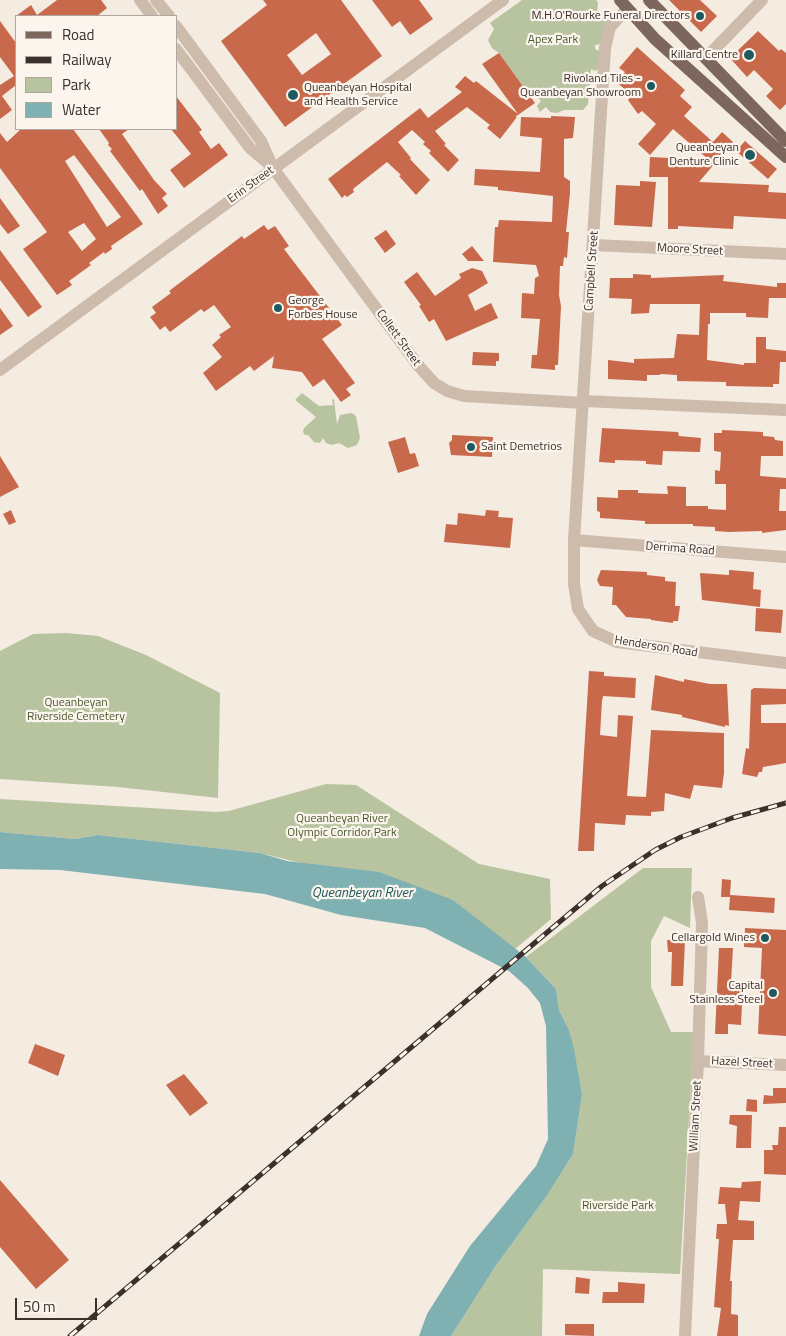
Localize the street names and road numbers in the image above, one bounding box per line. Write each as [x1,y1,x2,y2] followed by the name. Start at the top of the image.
[225,163,277,207] street label: Erin Street
[582,230,602,312] street label: Campbell Street
[656,241,724,259] street label: Moore Street
[373,307,423,369] street label: Collett Street
[645,539,715,559] street label: Derrima Road
[613,633,699,661] street label: Henderson Road
[711,1054,773,1072] street label: Hazel Street
[687,1080,705,1152] street label: William Street

